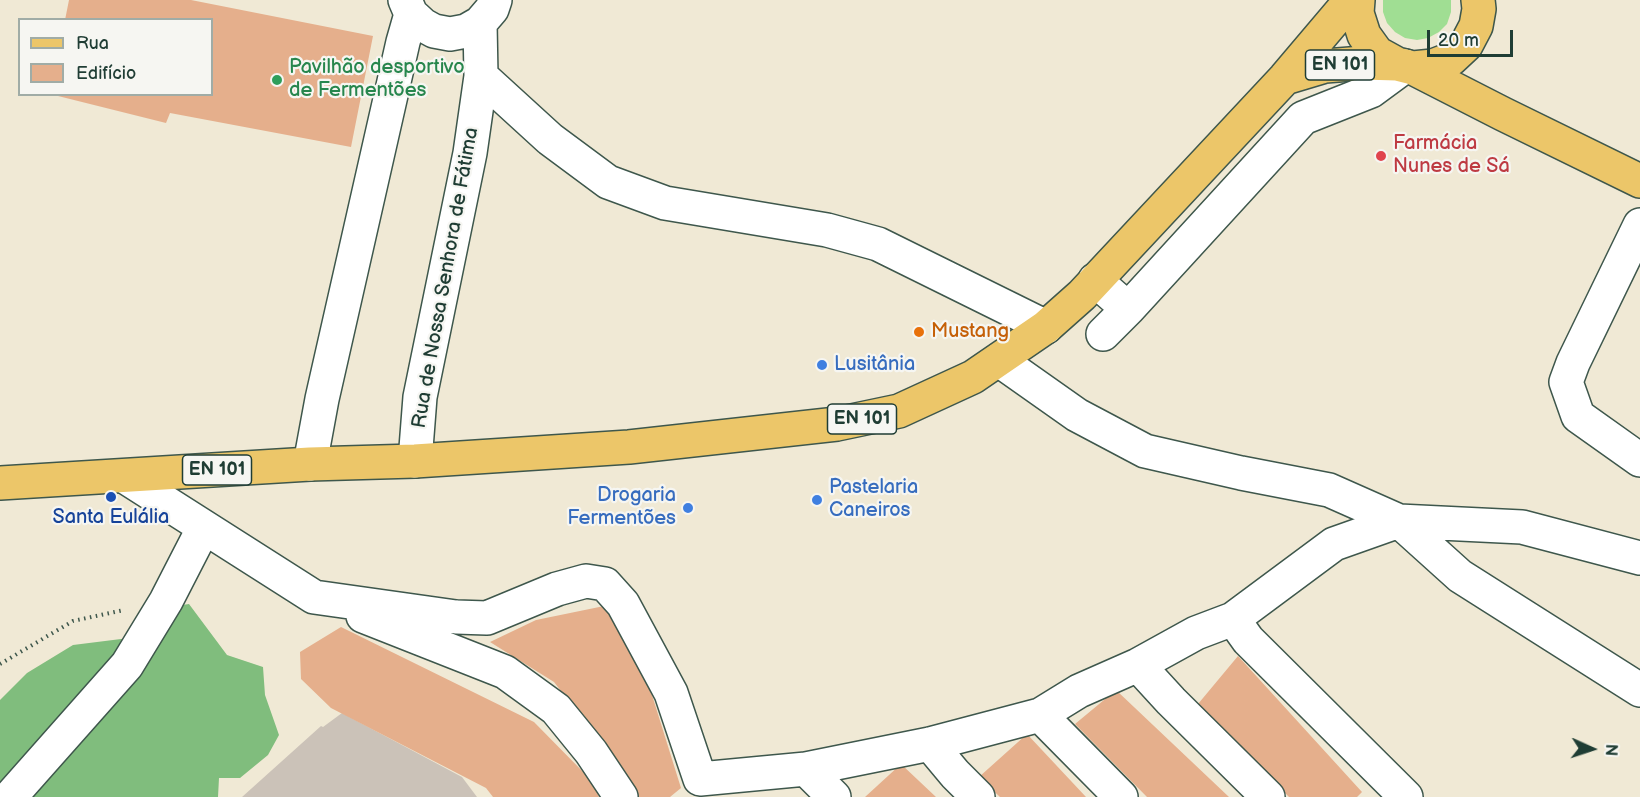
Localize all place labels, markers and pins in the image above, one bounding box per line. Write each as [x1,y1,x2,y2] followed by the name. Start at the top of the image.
[289,56,465,103] place label: Pavilhão desportivo de Fermentões
[270,73,284,87] marker: Pavilhão desportivo de Fermentões
[1393,132,1510,179] place label: Farmácia Nunes de Sá
[1374,149,1388,163] marker: Farmácia Nunes de Sá
[931,320,1009,344] place label: Mustang
[912,325,926,339] marker: Mustang
[834,353,915,377] place label: Lusitânia
[815,358,829,372] marker: Lusitânia
[829,476,918,523] place label: Pastelaria Caneiros
[567,484,676,531] place label: Drogaria Fermentões
[104,490,118,504] marker: Santa Eulália
[810,493,824,507] marker: Pastelaria Caneiros
[681,501,695,515] marker: Drogaria Fermentões
[53,506,169,530] place label: Santa Eulália

